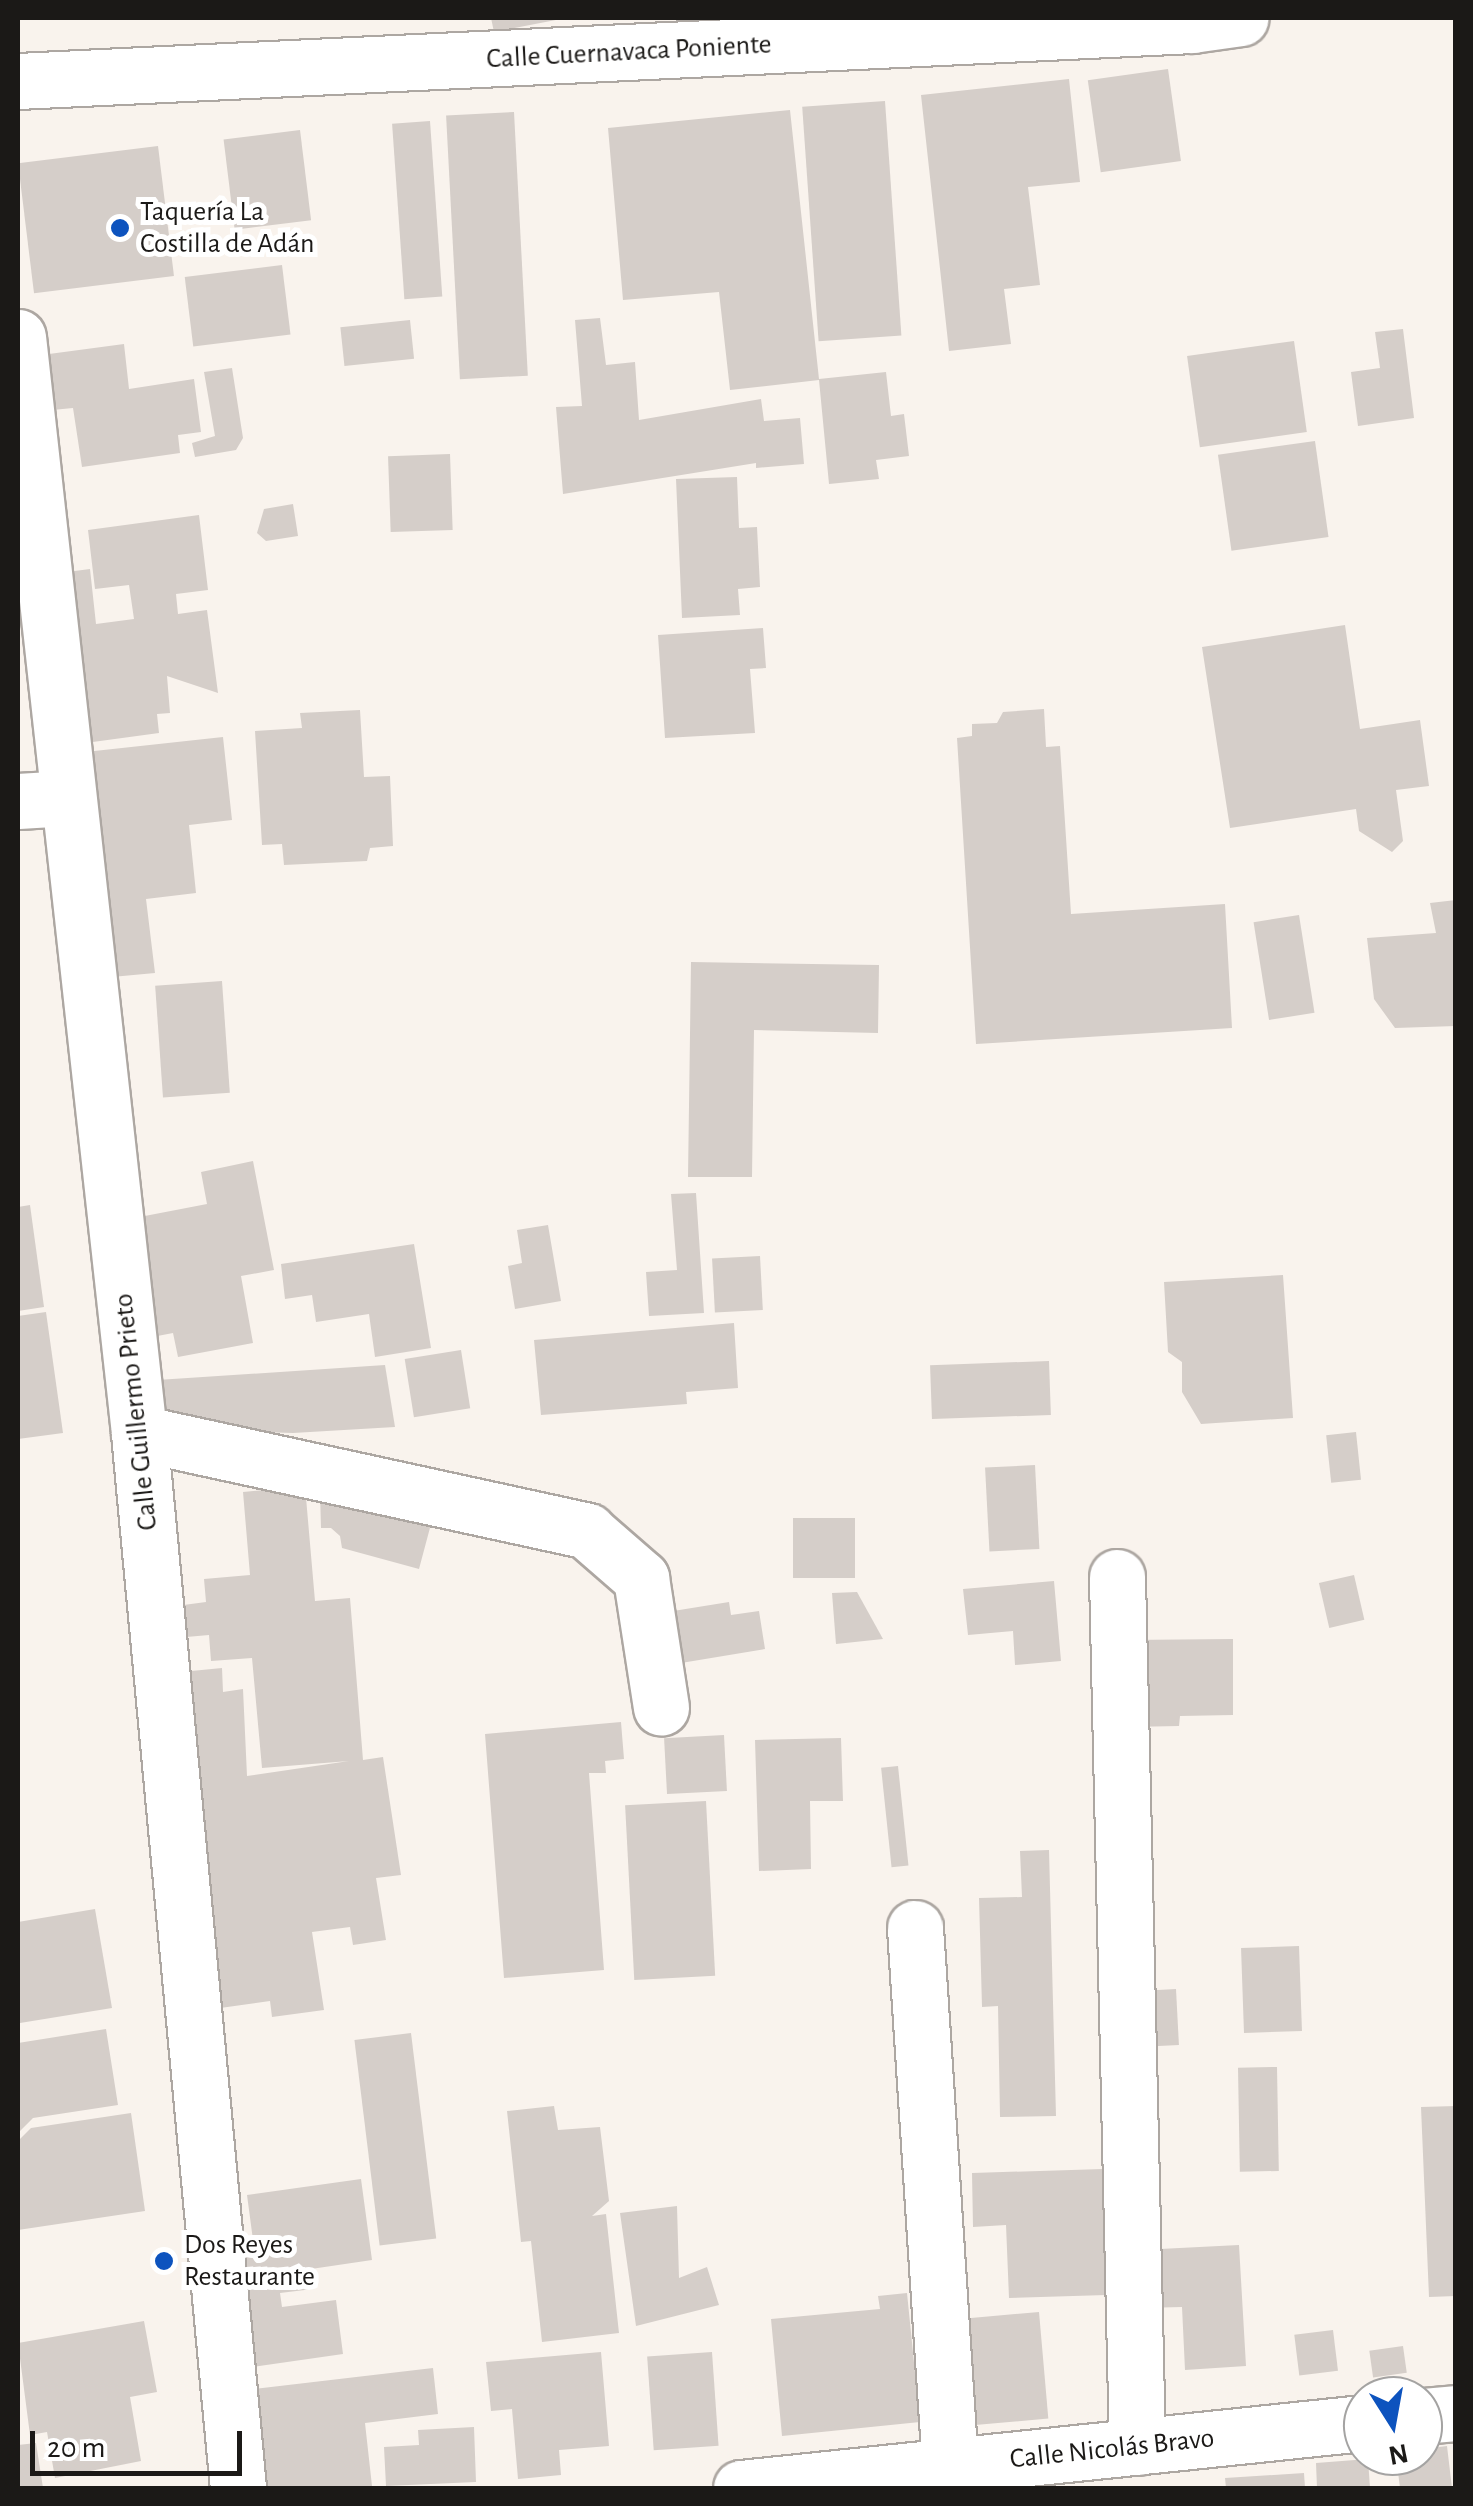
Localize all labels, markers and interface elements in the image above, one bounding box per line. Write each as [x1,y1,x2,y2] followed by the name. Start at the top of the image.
[486,28,772,76] street label: Calle Cuernavaca Poniente
[140,195,315,261] place label: Taquería La Costilla de Adán
[109,217,131,239] marker: Taquería La Costilla de Adán
[107,1292,165,1532] street label: Calle Guillermo Prieto
[184,2228,315,2294] place label: Dos Reyes Restaurante
[153,2250,175,2272] marker: Dos Reyes Restaurante
[1343,2376,1443,2476] north arrow
[35,2411,248,2473] scale bar
[1008,2422,1216,2476] street label: Calle Nicolás Bravo
[47,2433,105,2463] text: 20 m
[1386,2438,1411,2469] text: N

